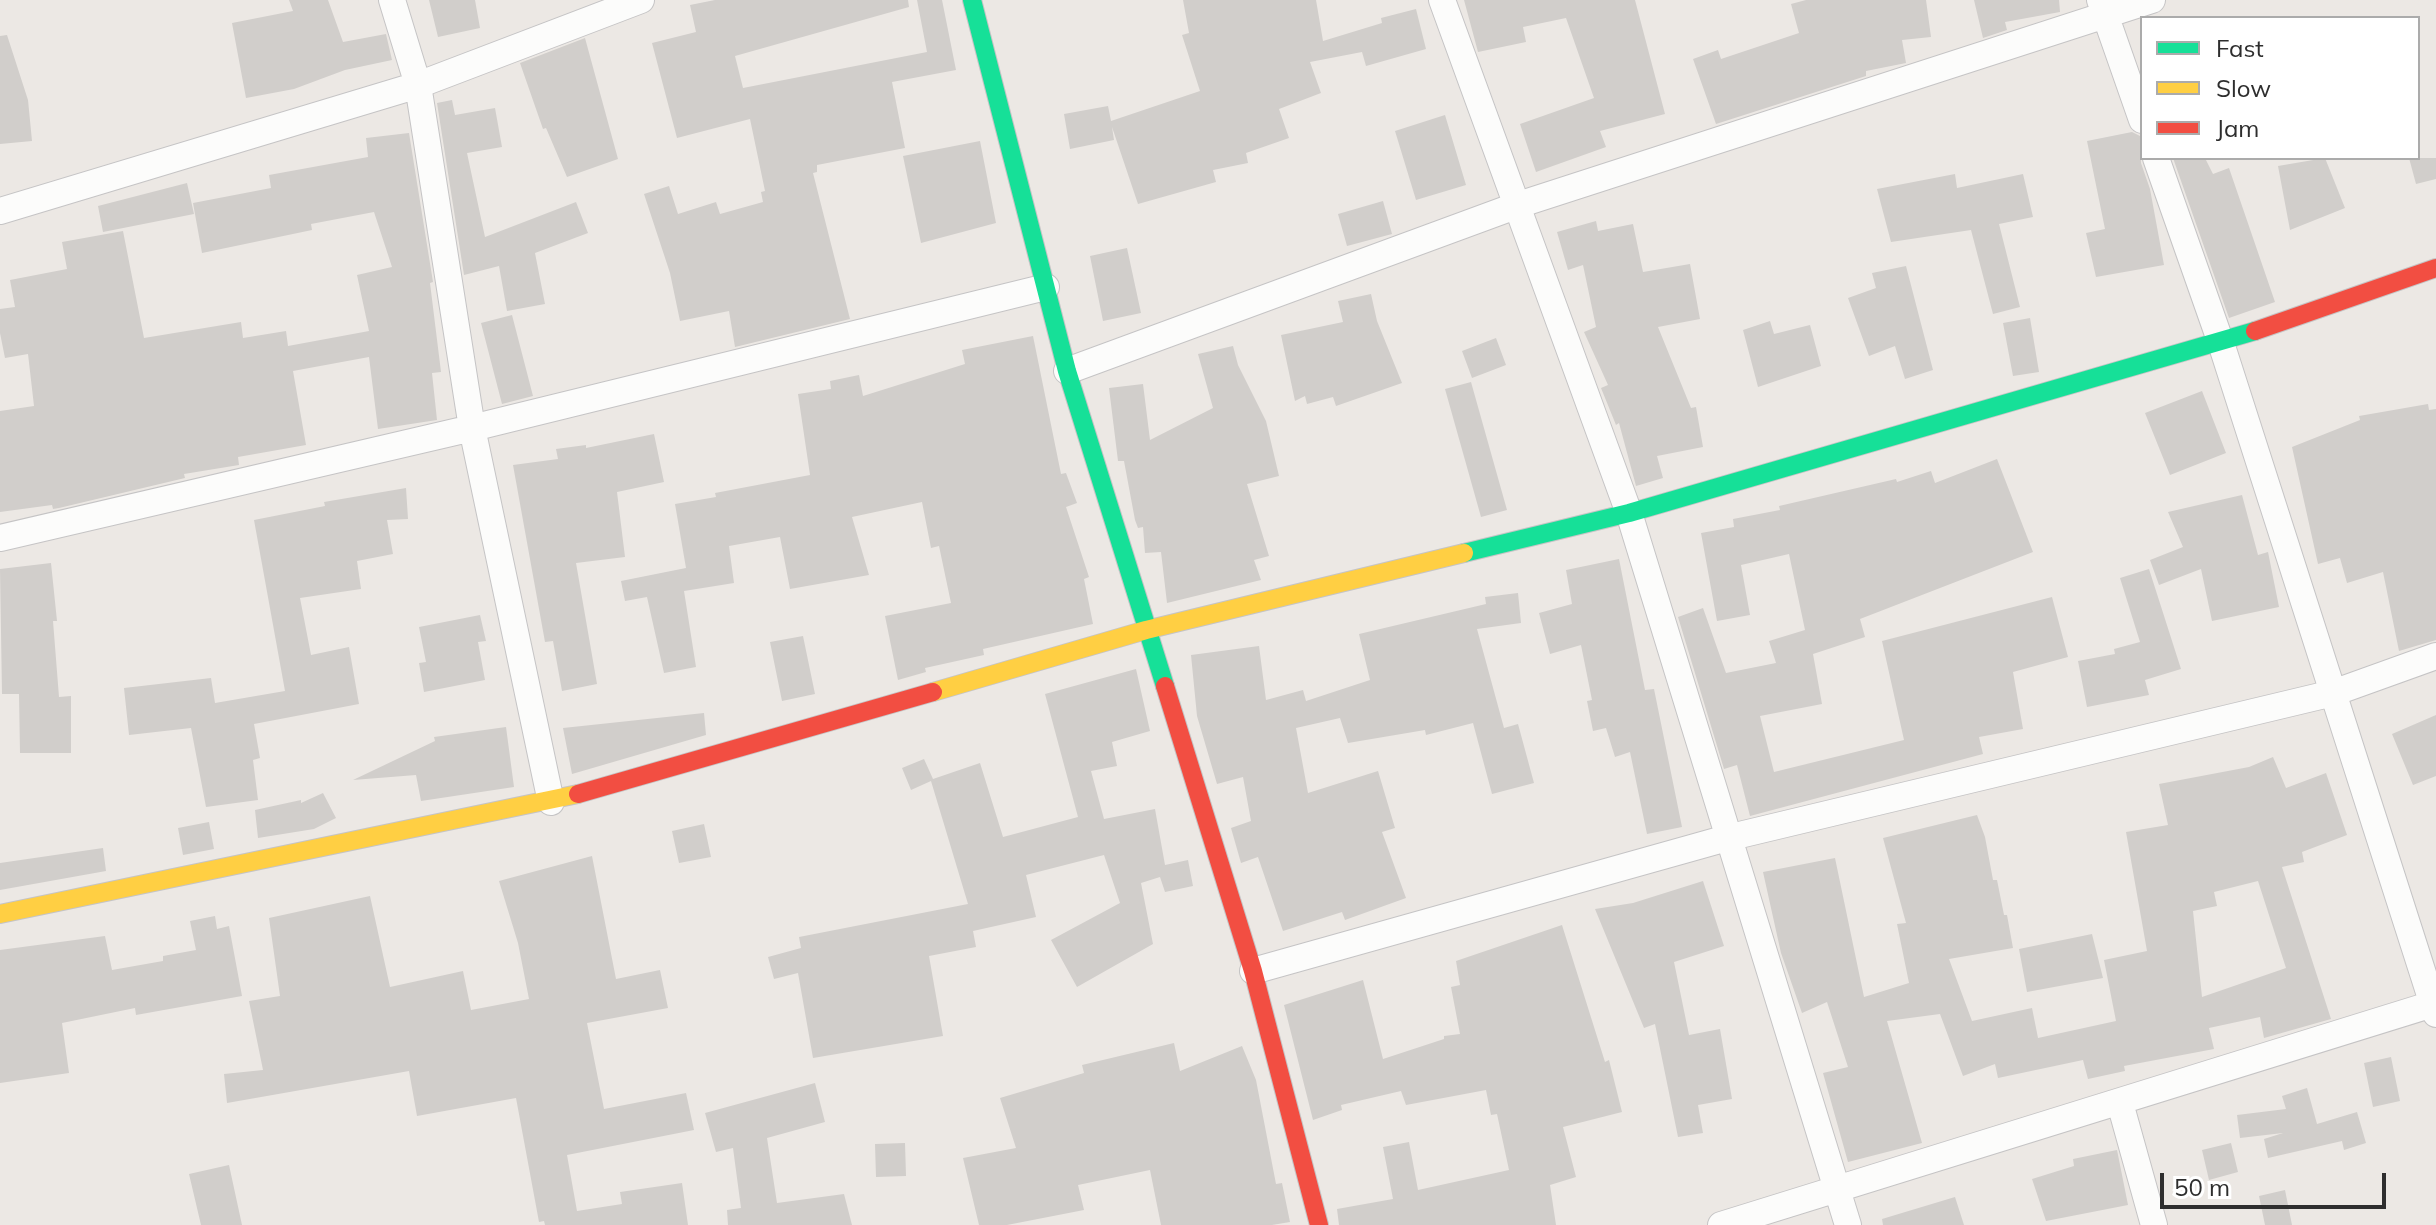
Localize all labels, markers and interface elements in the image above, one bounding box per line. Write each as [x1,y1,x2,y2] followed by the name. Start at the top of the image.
[2140,16,2420,160] legend
[2216,33,2264,63] text: Fast
[2216,73,2271,103] text: Slow
[2216,113,2259,143] text: Jam
[2164,1157,2390,1207] scale bar
[2174,1172,2230,1202] text: 50 m

